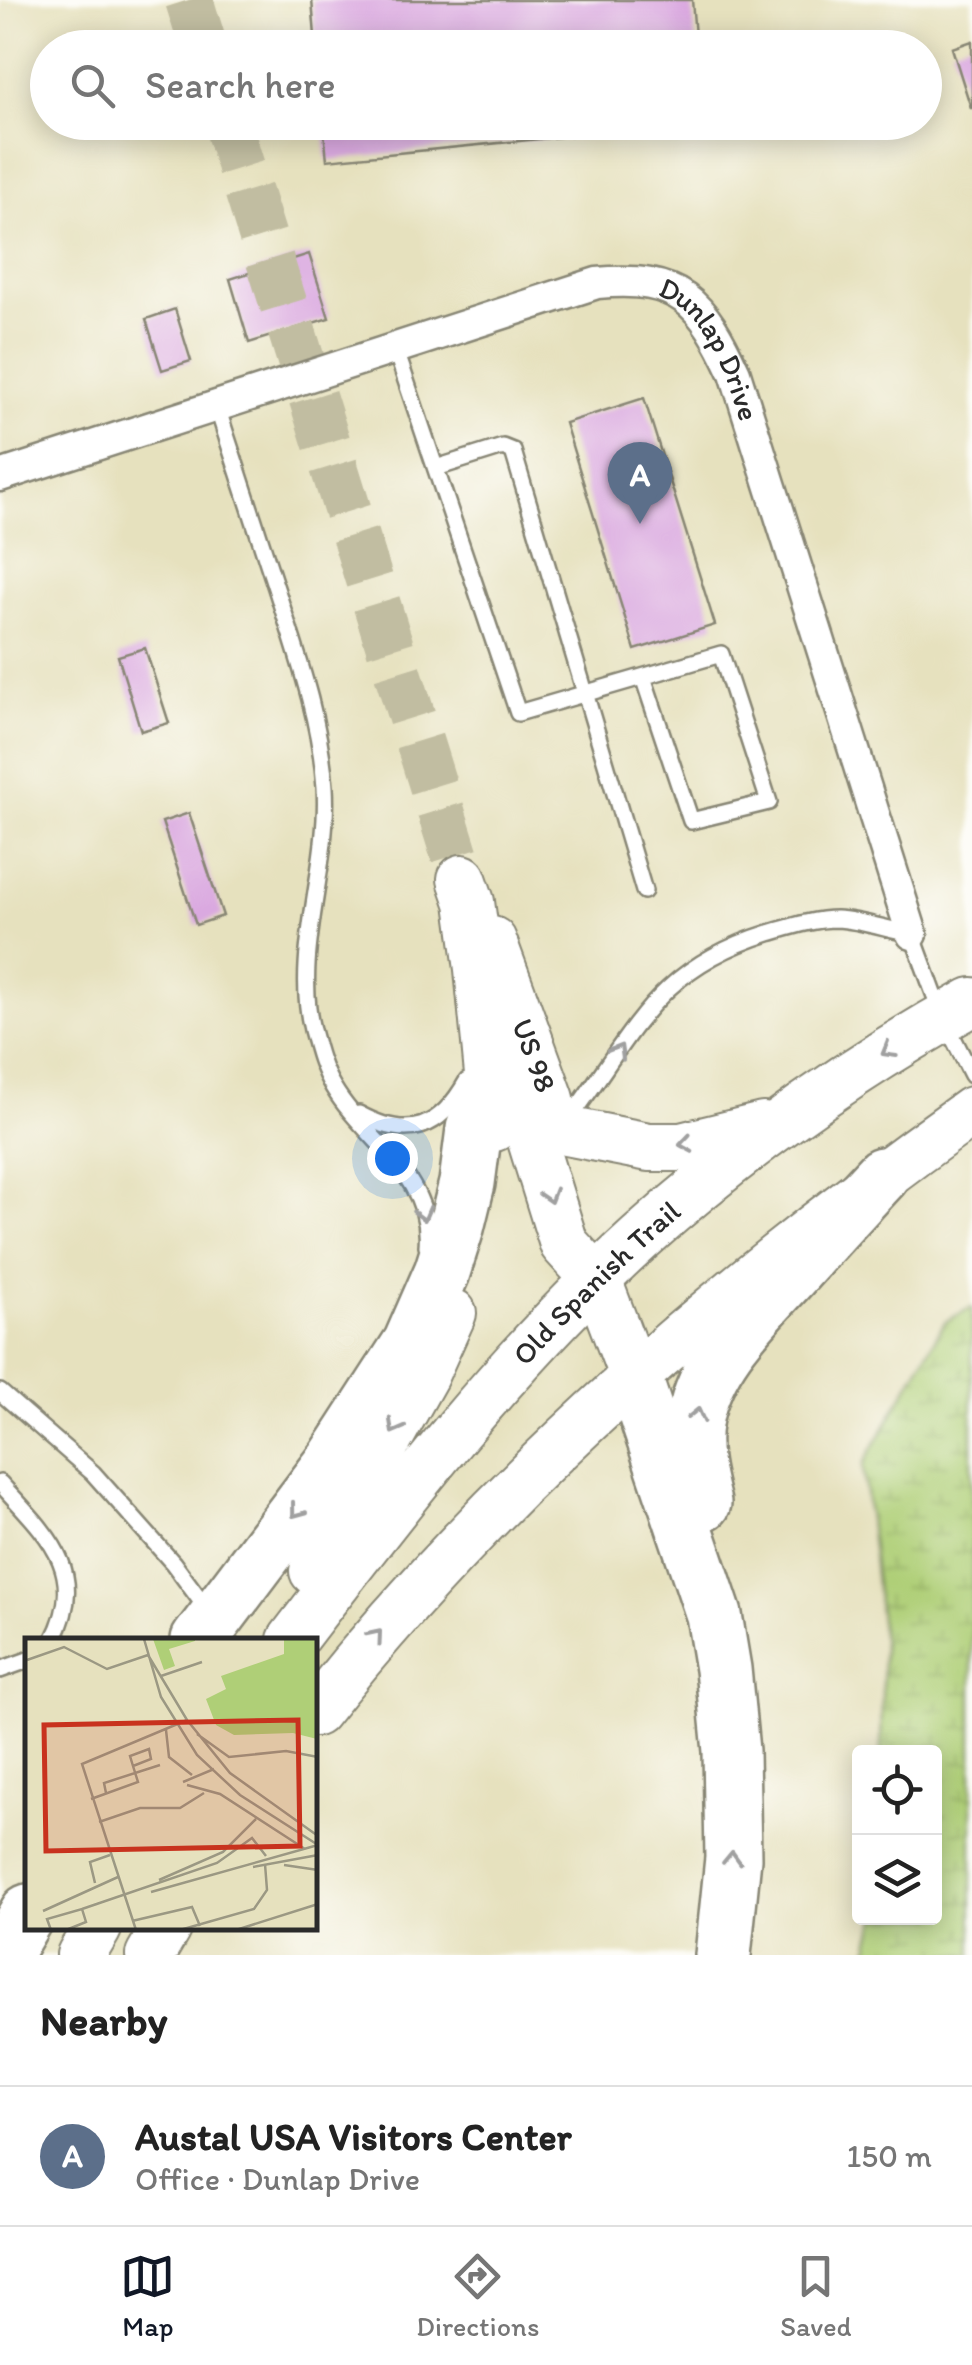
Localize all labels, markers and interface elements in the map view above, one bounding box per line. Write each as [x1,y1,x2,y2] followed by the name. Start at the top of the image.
[30,30,942,140] search box
[65,58,120,113] icon: search
[145,62,336,108] text: Search here
[654,269,768,425] street label: Dunlap Drive
[608,442,672,524] pin: A
[504,1013,565,1097] street label: US 98
[880,1039,898,1058] one-way arrow
[606,1044,625,1062] one-way arrow
[367,1133,418,1184] your location
[678,1133,694,1154] one-way arrow
[537,1186,558,1203] one-way arrow
[504,1192,688,1373] street label: Old Spanish Trail
[412,1204,433,1222] one-way arrow
[685,1407,706,1424] one-way arrow
[387,1416,407,1434] one-way arrow
[291,1500,309,1518] one-way arrow
[365,1629,383,1648] one-way arrow
[25,1638,318,1930] inset map
[852,1745,942,1925] map controls
[852,1745,942,1835] button: locate
[852,1835,942,1925] button: layers
[722,1850,743,1866] one-way arrow
[40,1995,167,2046] text: Nearby
[135,2114,572,2160] text: Austal USA Visitors Center
[62,2137,83,2175] text: A
[847,2137,932,2175] text: 150 m
[135,2160,420,2198] text: Office · Dunlap Drive
[120,2249,175,2343] tab: Map
[416,2249,539,2343] tab: Directions
[780,2249,852,2343] tab: Saved

